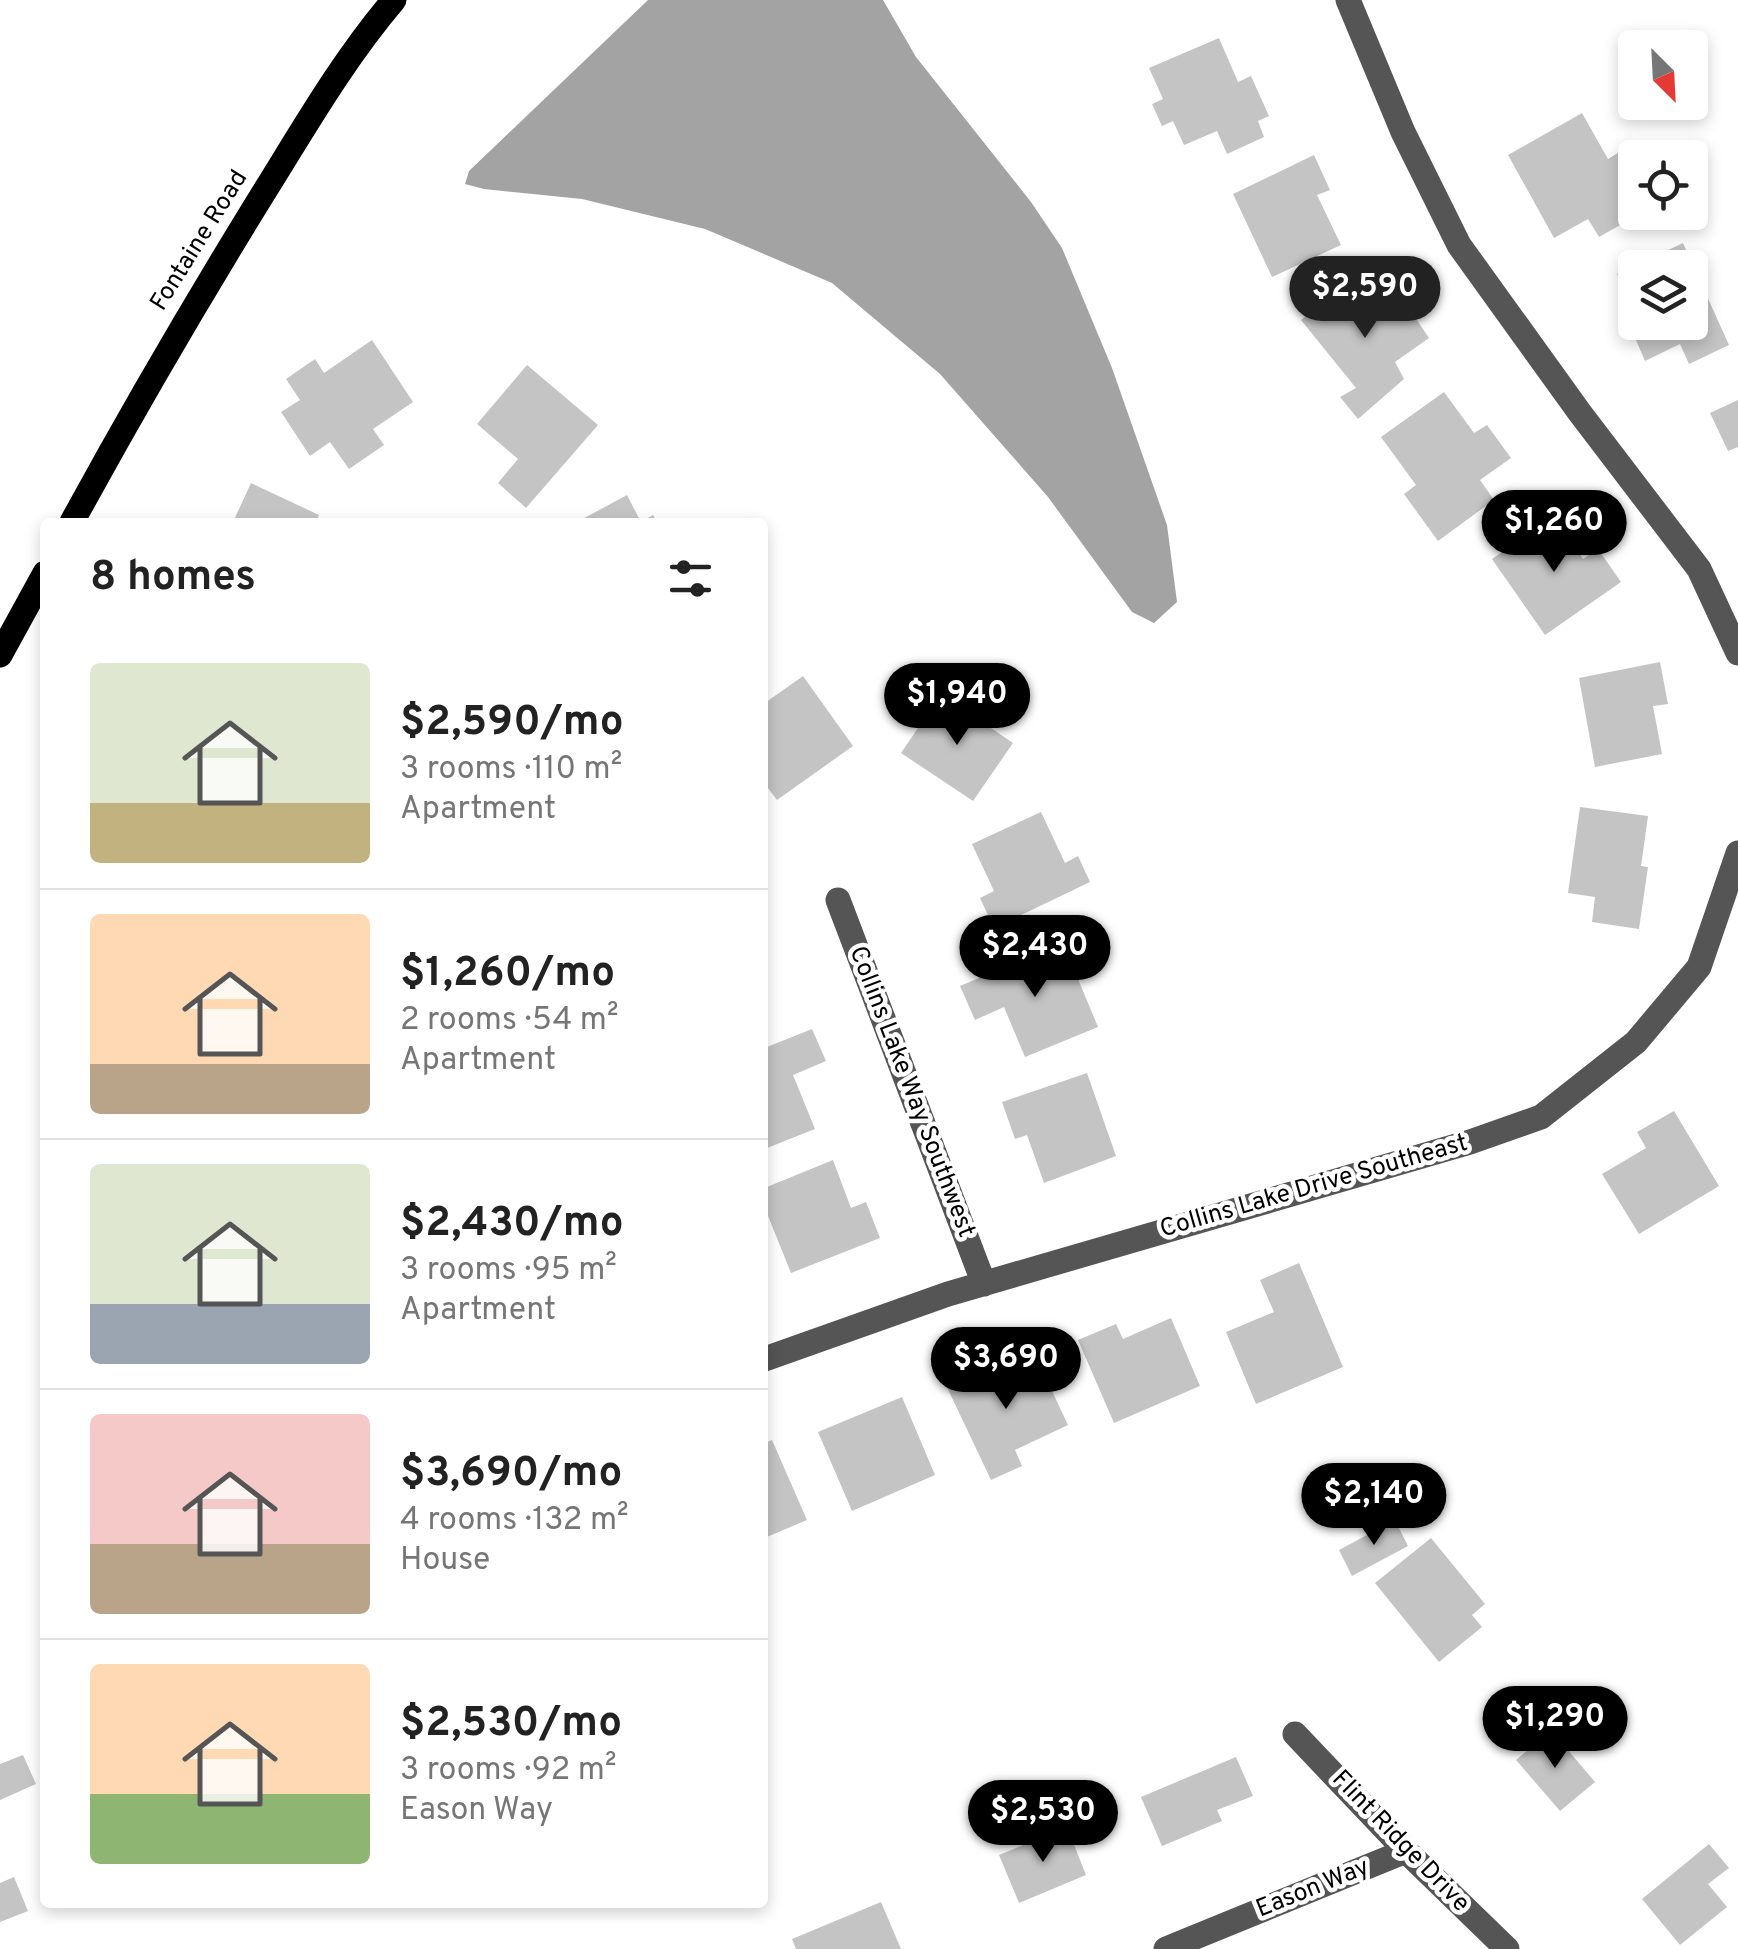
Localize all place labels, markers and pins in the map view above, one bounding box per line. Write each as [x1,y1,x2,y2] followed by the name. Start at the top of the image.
[1284,256,1446,341] pin: $2,590
[1473,490,1635,575] pin: $1,260
[876,663,1038,748] pin: $1,940
[954,915,1116,1000] pin: $2,430
[925,1327,1087,1412] pin: $3,690
[1293,1463,1455,1548] pin: $2,140
[1474,1686,1636,1771] pin: $1,290
[962,1780,1124,1865] pin: $2,530

